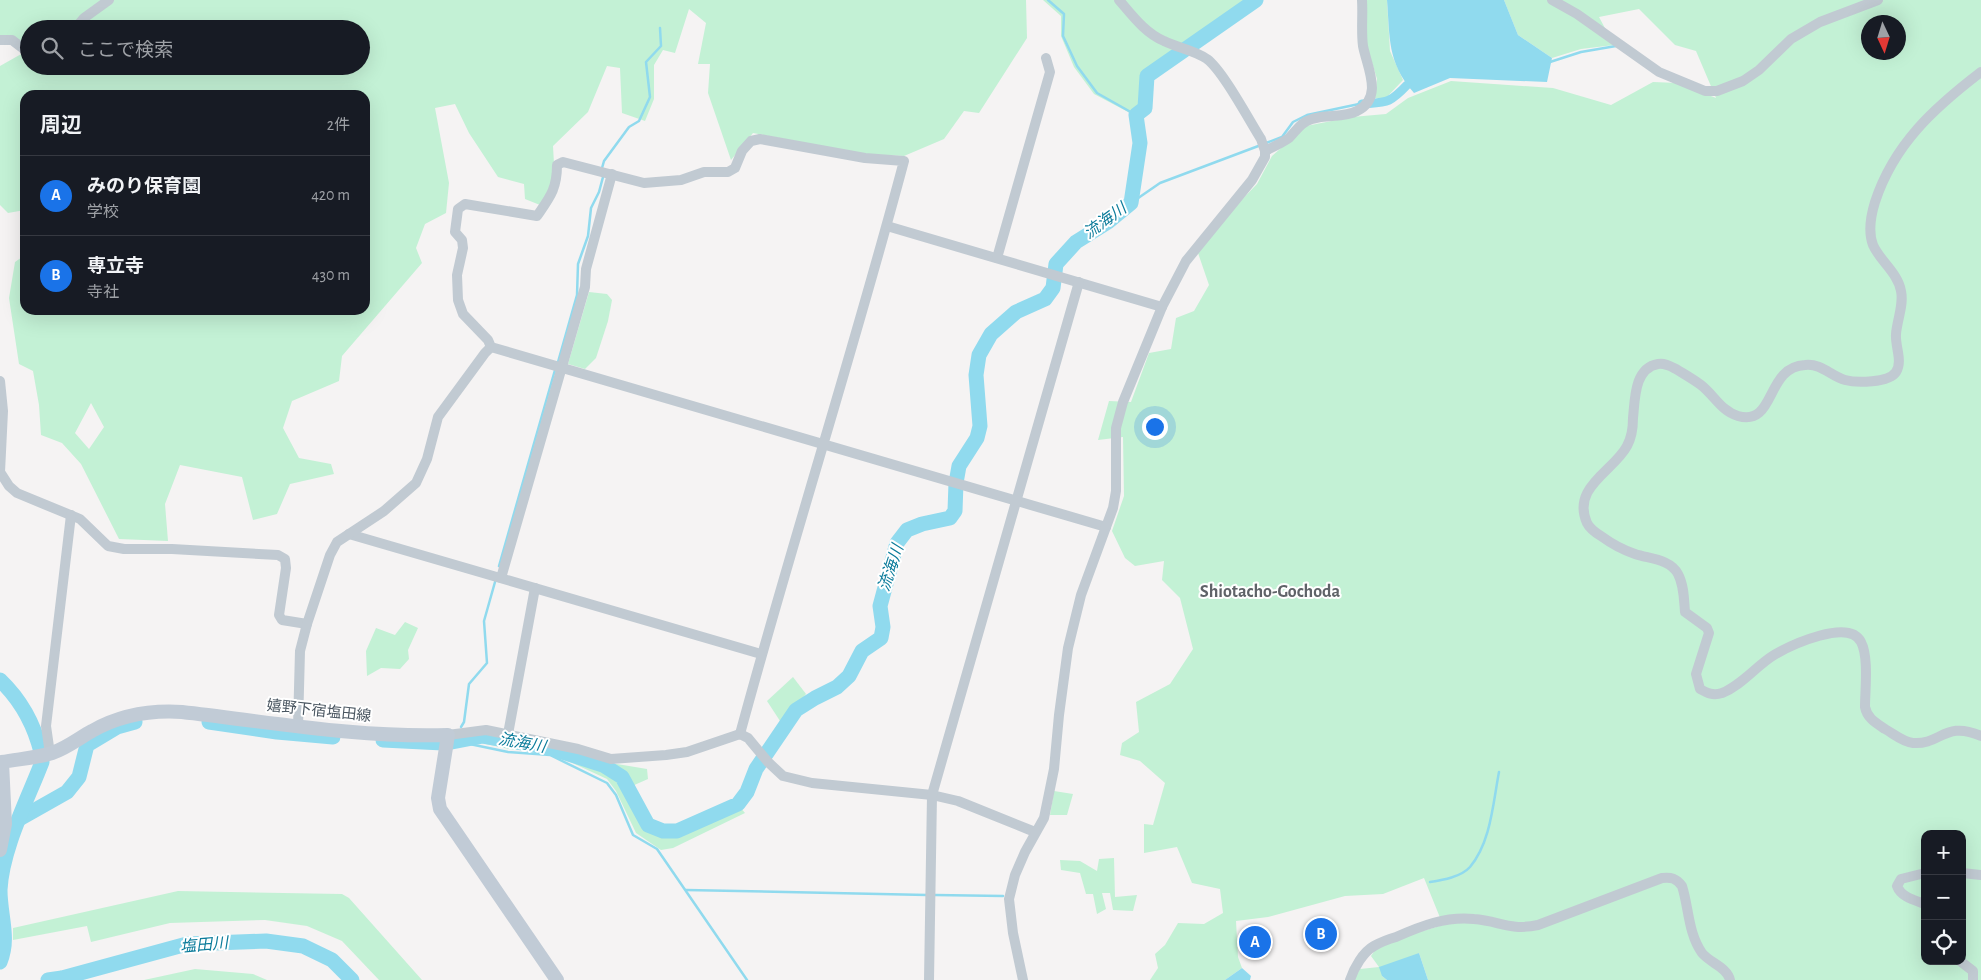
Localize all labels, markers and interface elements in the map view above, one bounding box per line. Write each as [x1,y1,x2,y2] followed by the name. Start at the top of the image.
[1861,15,1906,60] north arrow
[20,20,370,75] search box
[38,34,66,62] icon: search
[78,41,173,60] text: ここで検索
[40,115,82,136] text: 周辺
[327,117,350,133] text: 2件
[87,177,201,196] text: みのり保育園
[51,187,61,203] text: A
[311,187,350,203] text: 420 m
[1080,198,1131,242] water label: 流海川
[87,204,119,220] text: 学校
[87,257,144,276] text: 専立寺
[51,267,61,283] text: B
[312,267,350,283] text: 430 m
[87,284,119,300] text: 寺社
[1142,414,1168,440] your location
[875,540,907,593] water label: 流海川
[1200,583,1341,601] district label: Shiotacho-Gochoda
[266,696,372,724] street label: 嬉野下宿塩田線
[497,730,549,755] water label: 流海川
[1921,830,1966,965] map controls
[1921,830,1966,875] button: +
[1921,875,1966,920] button: −
[1305,915,1337,953] pin: B
[1921,920,1966,965] button: locate
[1239,923,1271,961] pin: A
[179,934,231,955] water label: 塩田川

